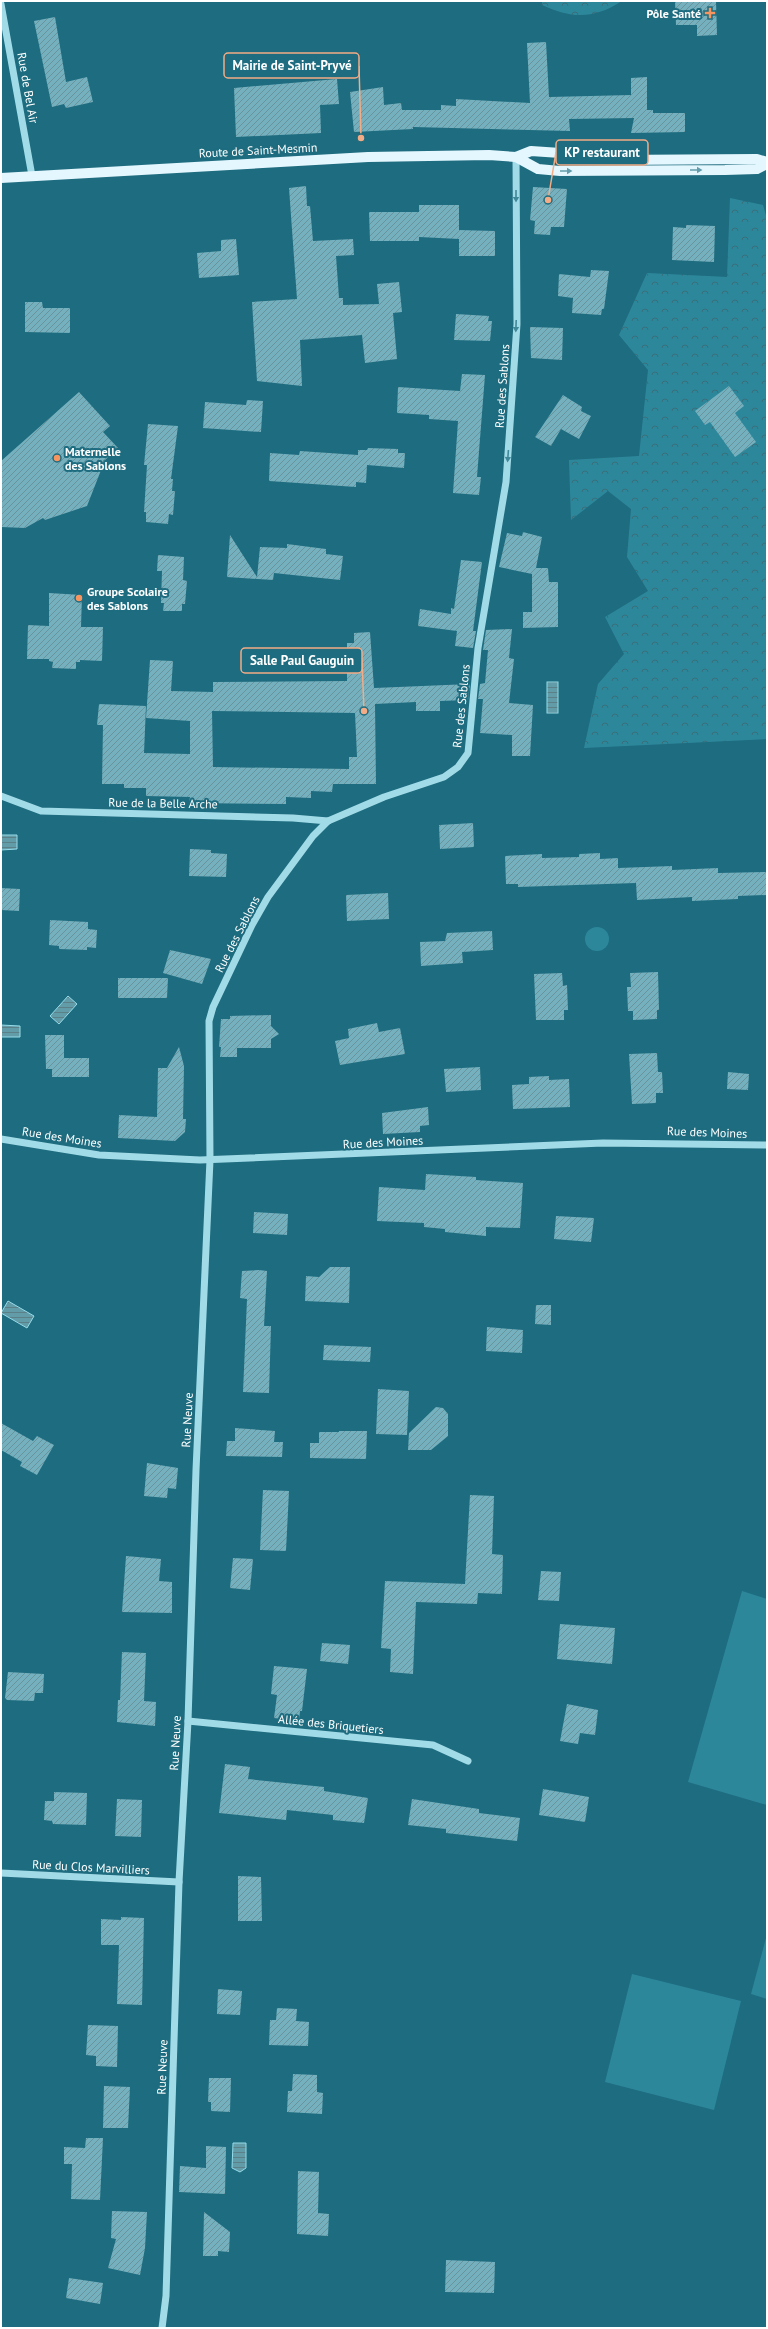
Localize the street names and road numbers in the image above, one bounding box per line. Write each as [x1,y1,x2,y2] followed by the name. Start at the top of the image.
[14,51,42,125] street label: Rue de Bel Air
[198,139,318,161] street label: Route de Saint-Mesmin
[492,344,512,428] street label: Rue des Sablons
[449,663,473,749] street label: Rue des Sablons
[108,795,218,811] street label: Rue de la Belle Arche
[211,893,263,975] street label: Rue des Sablons
[21,1123,103,1151] street label: Rue des Moines
[667,1123,747,1141] street label: Rue des Moines
[342,1132,424,1152] street label: Rue des Moines
[178,1392,196,1448] street label: Rue Neuve
[278,1711,384,1737] street label: Allée des Briquetiers
[166,1715,184,1771] street label: Rue Neuve
[32,1856,150,1878] street label: Rue du Clos Marvilliers
[154,2039,170,2095] street label: Rue Neuve

